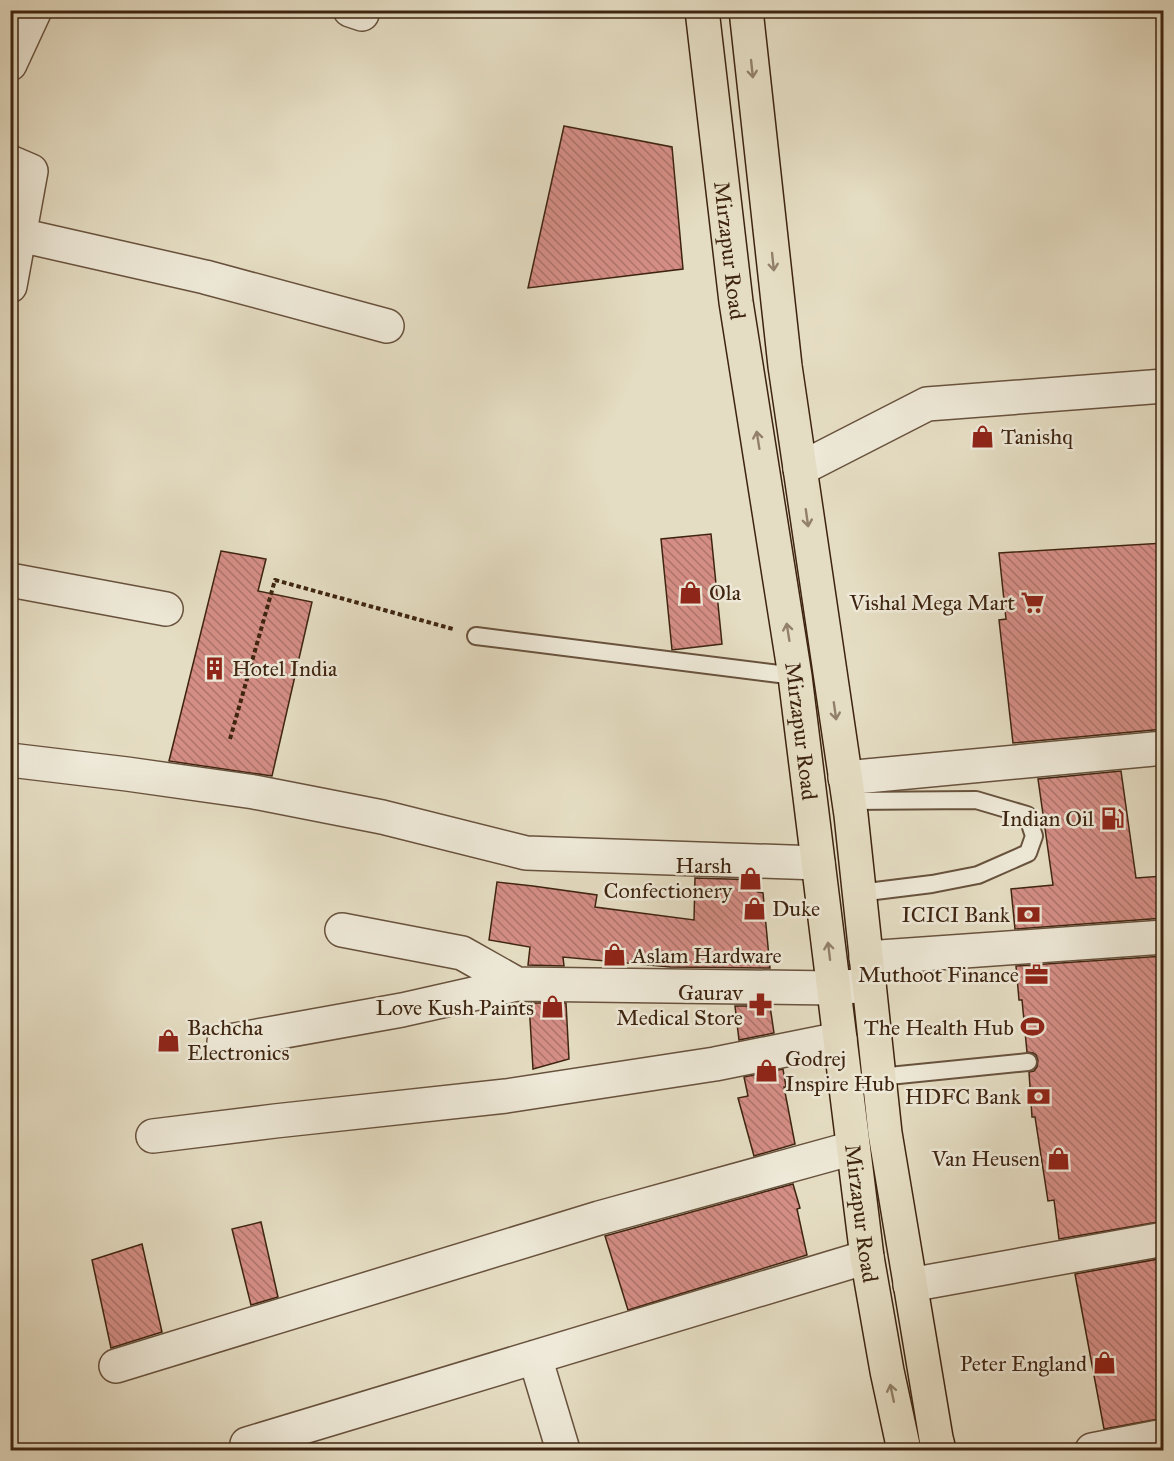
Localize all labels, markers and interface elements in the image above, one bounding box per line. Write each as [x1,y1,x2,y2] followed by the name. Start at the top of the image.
[747,58,758,78] one-way arrow
[709,180,752,321] street label: Mirzapur Road
[768,252,779,272] one-way arrow
[970,423,996,449] shop icon: Tanishq
[1001,423,1073,450] place label: Tanishq
[752,430,763,450] one-way arrow
[802,508,813,528] one-way arrow
[678,579,704,605] shop icon: Ola
[709,579,742,606] place label: Ola
[849,589,1015,616] place label: Vishal Mega Mart
[1020,589,1046,615] supermarket icon: Vishal Mega Mart
[782,623,793,643] one-way arrow
[201,655,227,681] building icon: Hotel India
[232,655,338,682] place label: Hotel India
[779,660,824,802] street label: Mirzapur Road
[830,701,841,721] one-way arrow
[1001,805,1094,832] place label: Indian Oil
[1099,805,1125,831] fuel station icon: Indian Oil
[604,852,733,904] place label: Harsh Confectionery
[737,865,763,891] shop icon: Harsh Confectionery
[741,895,767,921] shop icon: Duke
[772,895,820,922] place label: Duke
[902,901,1011,928] place label: ICICI Bank
[1015,901,1041,927] bank icon: ICICI Bank
[823,941,834,961] one-way arrow
[601,942,627,968] shop icon: Aslam Hardware
[631,942,782,969] place label: Aslam Hardware
[858,961,1019,988] place label: Muthoot Finance
[1024,961,1050,987] office icon: Muthoot Finance
[616,979,744,1031] place label: Gaurav Medical Store
[748,992,774,1018] pharmacy icon: Gaurav Medical Store
[375,994,534,1021] place label: Love Kush Paints
[539,994,565,1020] shop icon: Love Kush Paints
[187,1014,289,1066] place label: Bachcha Electronics
[864,1014,1014,1041] place label: The Health Hub
[1019,1014,1045,1040] sports icon: The Health Hub
[156,1027,182,1053] shop icon: Bachcha Electronics
[785,1045,895,1097] place label: Godrej Inspire Hub
[754,1058,780,1084] shop icon: Godrej Inspire Hub
[905,1083,1022,1110] place label: HDFC Bank
[1026,1083,1052,1109] bank icon: HDFC Bank
[840,1143,885,1284] street label: Mirzapur Road
[931,1145,1040,1172] place label: Van Heusen
[1045,1145,1071,1171] shop icon: Van Heusen
[960,1350,1087,1377] place label: Peter England
[1092,1350,1118,1376] shop icon: Peter England
[886,1384,897,1403] one-way arrow

